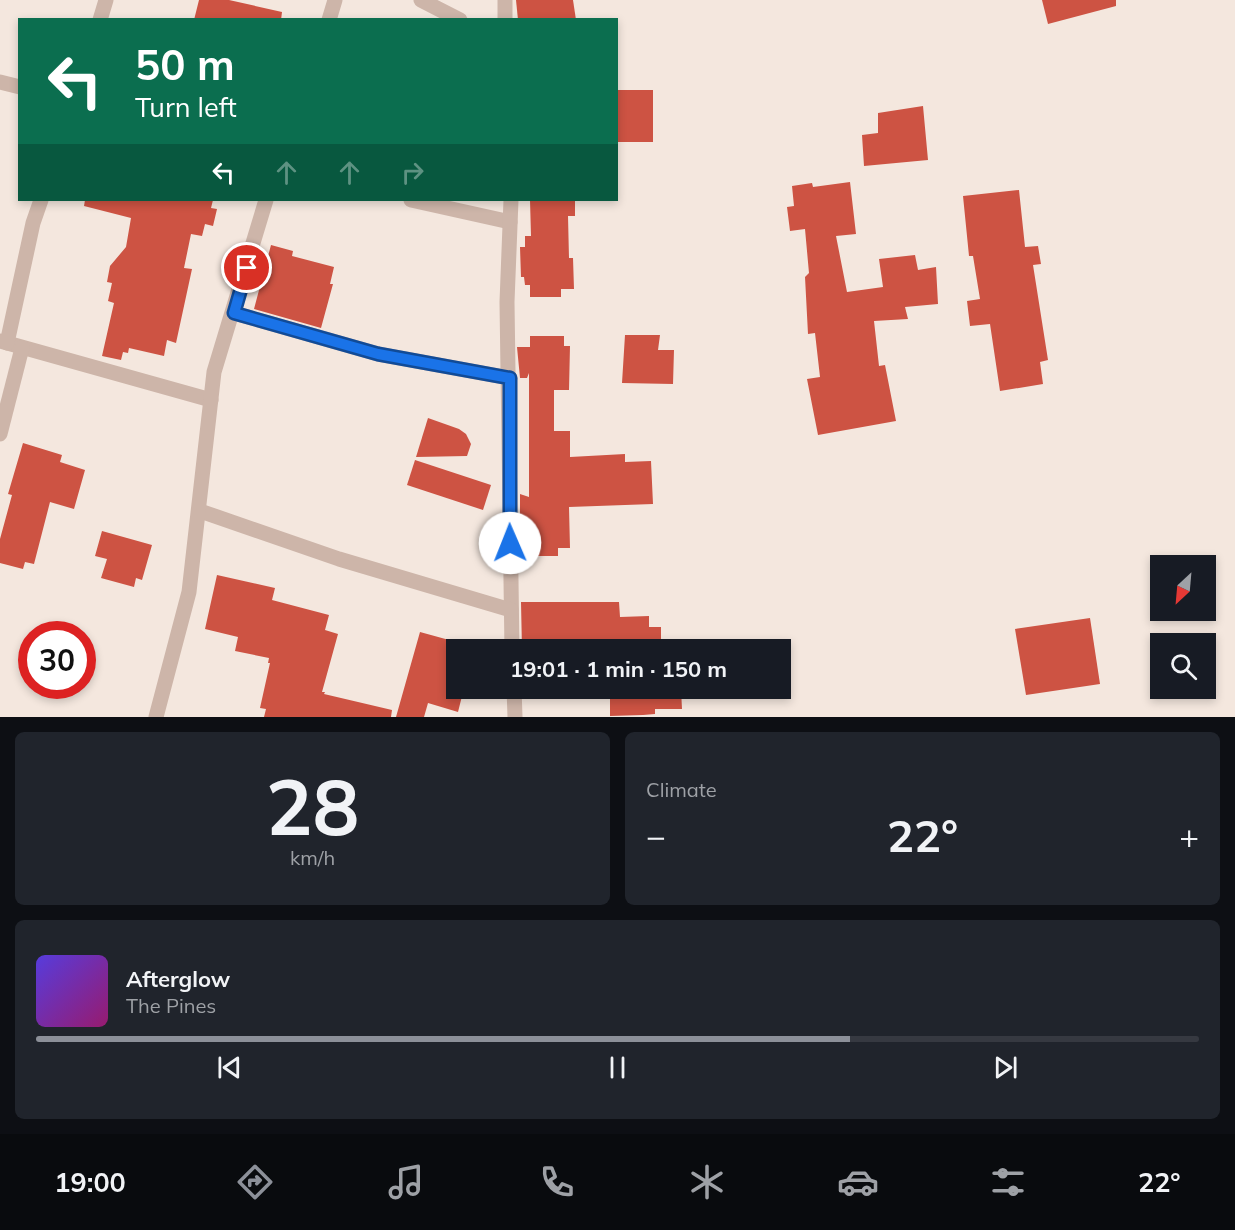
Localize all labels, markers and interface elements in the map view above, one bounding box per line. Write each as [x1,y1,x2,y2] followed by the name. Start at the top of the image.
[135,38,235,91] text: 50 m
[36,42,114,120] icon: left
[135,90,237,124] text: Turn left
[207,156,240,189] icon: left
[270,156,303,189] icon: ahead
[333,156,366,189] icon: ahead
[396,156,429,189] icon: right
[221,242,272,293] pin
[230,251,263,284] icon: arrive
[478,511,542,575] position arrow
[1150,555,1216,621] north arrow
[1150,555,1216,699] map controls
[18,621,96,699] speed limit sign: 30
[1150,633,1216,699] button: search
[510,655,727,683] text: 19:01 · 1 min · 150 m
[266,757,359,855] text: 28
[646,777,717,802] text: Climate
[887,807,958,863] text: 22°
[646,815,666,856] text: −
[1179,815,1199,856] text: +
[290,845,335,870] text: km/h
[126,965,230,993] text: Afterglow
[126,993,216,1018] text: The Pines
[213,1051,246,1084] icon: previous
[601,1051,634,1084] icon: pause
[989,1051,1022,1084] icon: next
[234,1161,276,1203] icon: directions
[385,1161,427,1203] icon: music
[536,1161,578,1203] icon: phone
[686,1161,728,1203] icon: climate
[837,1161,879,1203] icon: car
[987,1161,1029,1203] icon: filters
[54,1165,126,1199] text: 19:00
[1138,1165,1181,1199] text: 22°

